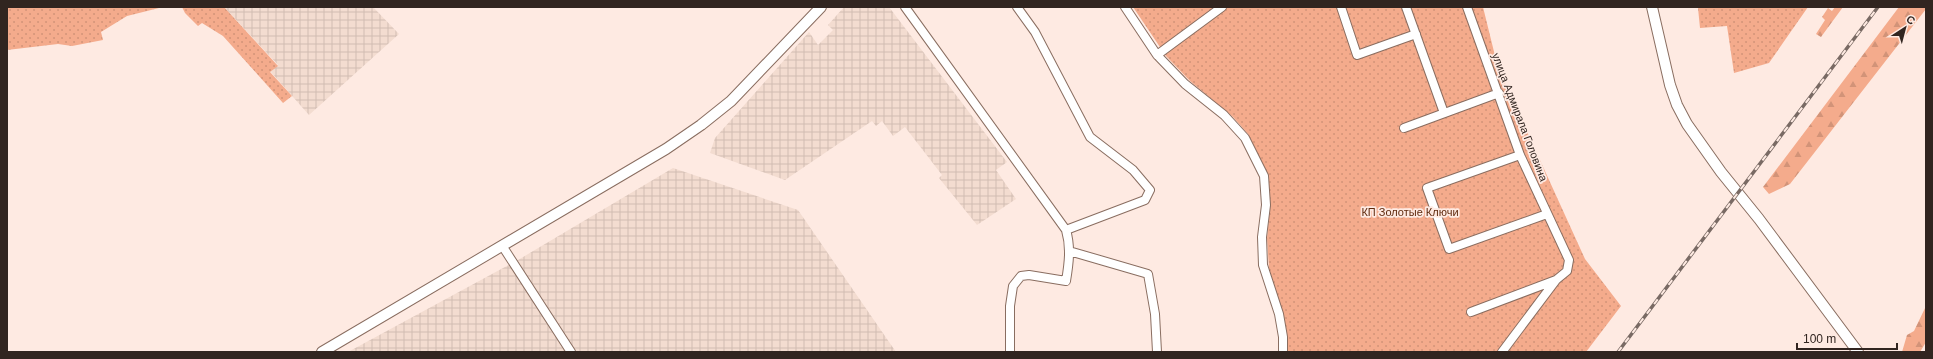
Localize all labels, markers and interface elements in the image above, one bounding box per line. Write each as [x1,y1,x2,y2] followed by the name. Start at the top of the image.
[1885,8,1925,48] north arrow
[1904,13,1918,27] text: С
[1490,51,1550,184] street label: улица Адмирала Головина
[1361,206,1459,218] park label: КП Золотые Ключи
[1797,325,1897,351] scale bar
[1803,332,1836,346] text: 100 m

